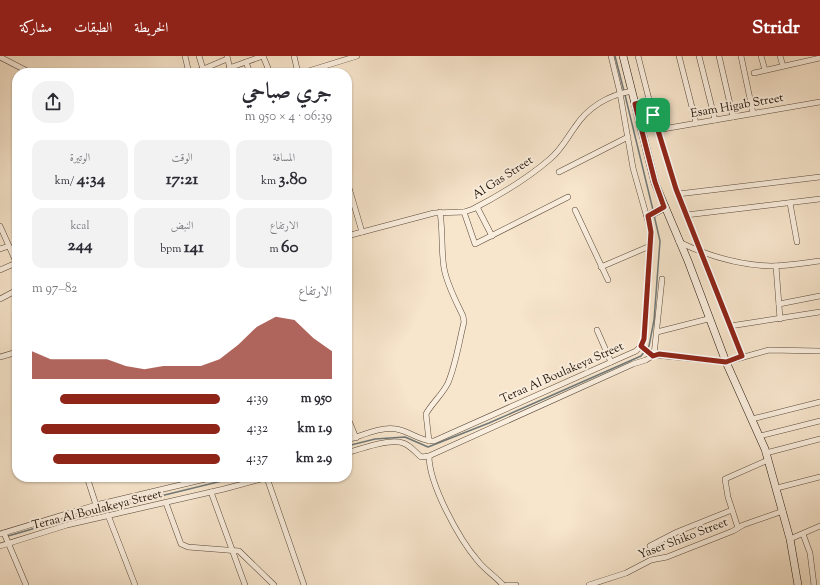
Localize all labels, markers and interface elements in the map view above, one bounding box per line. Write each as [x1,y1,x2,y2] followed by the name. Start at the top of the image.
[752,15,800,42] text: Stridr
[20,19,52,39] text: مشاركة
[74,19,112,39] text: الطبقات
[134,19,168,39] text: الخريطة
[241,77,332,109] text: جري صباحي
[32,81,74,123] button: share
[689,89,785,123] street label: Esam Higab Street
[636,98,670,132] pin
[642,104,664,126] icon: arrive
[245,108,332,126] text: 06:39 · 4 × 950 m
[70,150,90,166] text: الوتيرة
[171,150,193,166] text: الوقت
[273,150,295,166] text: المسافة
[469,152,537,204] street label: Al Gas Street
[77,168,105,192] text: 4:34
[166,168,198,192] text: 17:21
[278,168,307,192] text: 3.80
[55,173,77,189] text: /km
[261,173,278,189] text: km
[71,218,89,234] text: kcal
[171,218,193,234] text: النبض
[270,218,298,234] text: الارتفاع
[67,234,93,258] text: 244
[184,236,204,260] text: 141
[281,236,298,260] text: 60
[160,241,184,257] text: bpm
[270,241,281,257] text: m
[32,280,77,298] text: 82–97 m
[298,283,332,301] text: الارتفاع
[497,338,627,408] street label: Teraa Al Boulakeya Street
[247,390,268,408] text: 4:39
[301,390,332,408] text: 950 m
[247,420,268,438] text: 4:32
[298,420,332,438] text: 1.9 km
[246,450,268,468] text: 4:37
[296,450,332,468] text: 2.9 km
[30,485,164,535] street label: Teraa Al Boulakeya Street
[636,514,730,564] street label: Yaser Shiko Street

